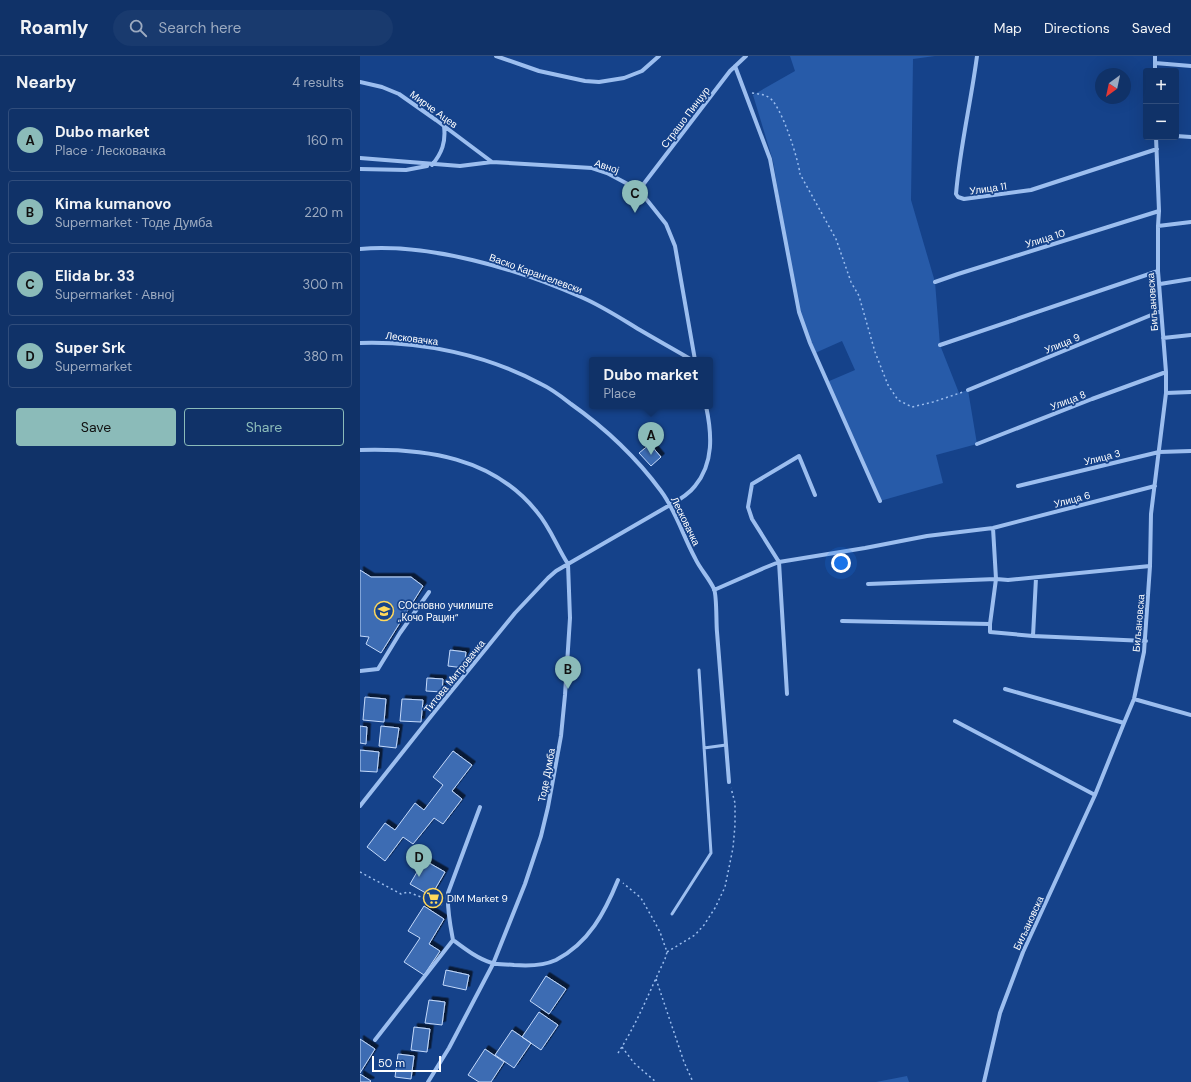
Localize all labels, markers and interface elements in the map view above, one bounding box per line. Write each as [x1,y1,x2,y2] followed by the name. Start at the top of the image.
[113,10,393,46] search box
[20,15,89,40] text: Roamly
[127,17,149,39] icon: search
[159,18,241,38] text: Search here
[994,19,1022,37] text: Map
[1044,19,1110,37] text: Directions
[1132,19,1171,37] text: Saved
[1095,68,1131,104] north arrow
[1143,68,1179,140] map controls
[1143,68,1179,104] button: +
[16,71,76,93] text: Nearby
[292,74,344,91] text: 4 results
[658,84,713,151] street label: Страшо Пинџур
[407,88,460,131] street label: Мирче Ацев
[1143,104,1179,140] button: −
[55,122,150,142] text: Dubo market
[25,132,35,149] text: A
[307,132,343,149] text: 160 m
[55,142,166,159] text: Place · Лесковачка
[593,156,621,177] street label: Авној
[969,179,1007,198] street label: Улица 11
[622,180,648,213] pin: C
[55,194,171,214] text: Kima kumanovo
[26,204,34,221] text: B
[304,204,343,221] text: 220 m
[55,214,212,231] text: Supermarket · Тоде Думба
[1024,226,1067,251] street label: Улица 10
[487,251,584,296] street label: Васко Карангелевски
[55,266,135,286] text: Elida br. 33
[1144,272,1161,331] street label: Биљановска
[25,276,35,293] text: C
[302,276,343,293] text: 300 m
[55,286,175,303] text: Supermarket · Авној
[385,329,440,348] street label: Лесковачка
[1042,330,1082,356] street label: Улица 9
[55,338,126,358] text: Super Srk
[25,348,35,365] text: D
[303,348,343,365] text: 380 m
[589,357,713,409] popup
[55,358,132,375] text: Supermarket
[604,365,698,385] text: Dubo market
[604,385,636,402] text: Place
[1049,388,1088,413] street label: Улица 8
[16,408,176,446] button: Save
[184,408,344,446] button: Share
[638,422,664,455] pin: A
[1083,447,1122,468] street label: Улица 3
[1052,488,1092,511] street label: Улица 6
[668,495,703,548] street label: Лесковачка
[831,553,851,573] your location
[1129,593,1148,653] street label: Биљановска
[398,599,494,624] place label: СОсновно училиште „Кочо Рацин“
[373,600,395,622] school or university icon: СОсновно училиште „Кочо Рацин“
[421,637,488,715] street label: Титова Митровачка
[555,656,581,689] pin: B
[535,747,558,803] street label: Тоде Думба
[406,844,432,877] pin: D
[422,887,444,909] supermarket icon: DIM Market 9
[447,892,508,905] place label: DIM Market 9
[1010,894,1047,952] street label: Биљановска
[372,1054,441,1073] scale bar
[378,1056,405,1070] text: 50 m

